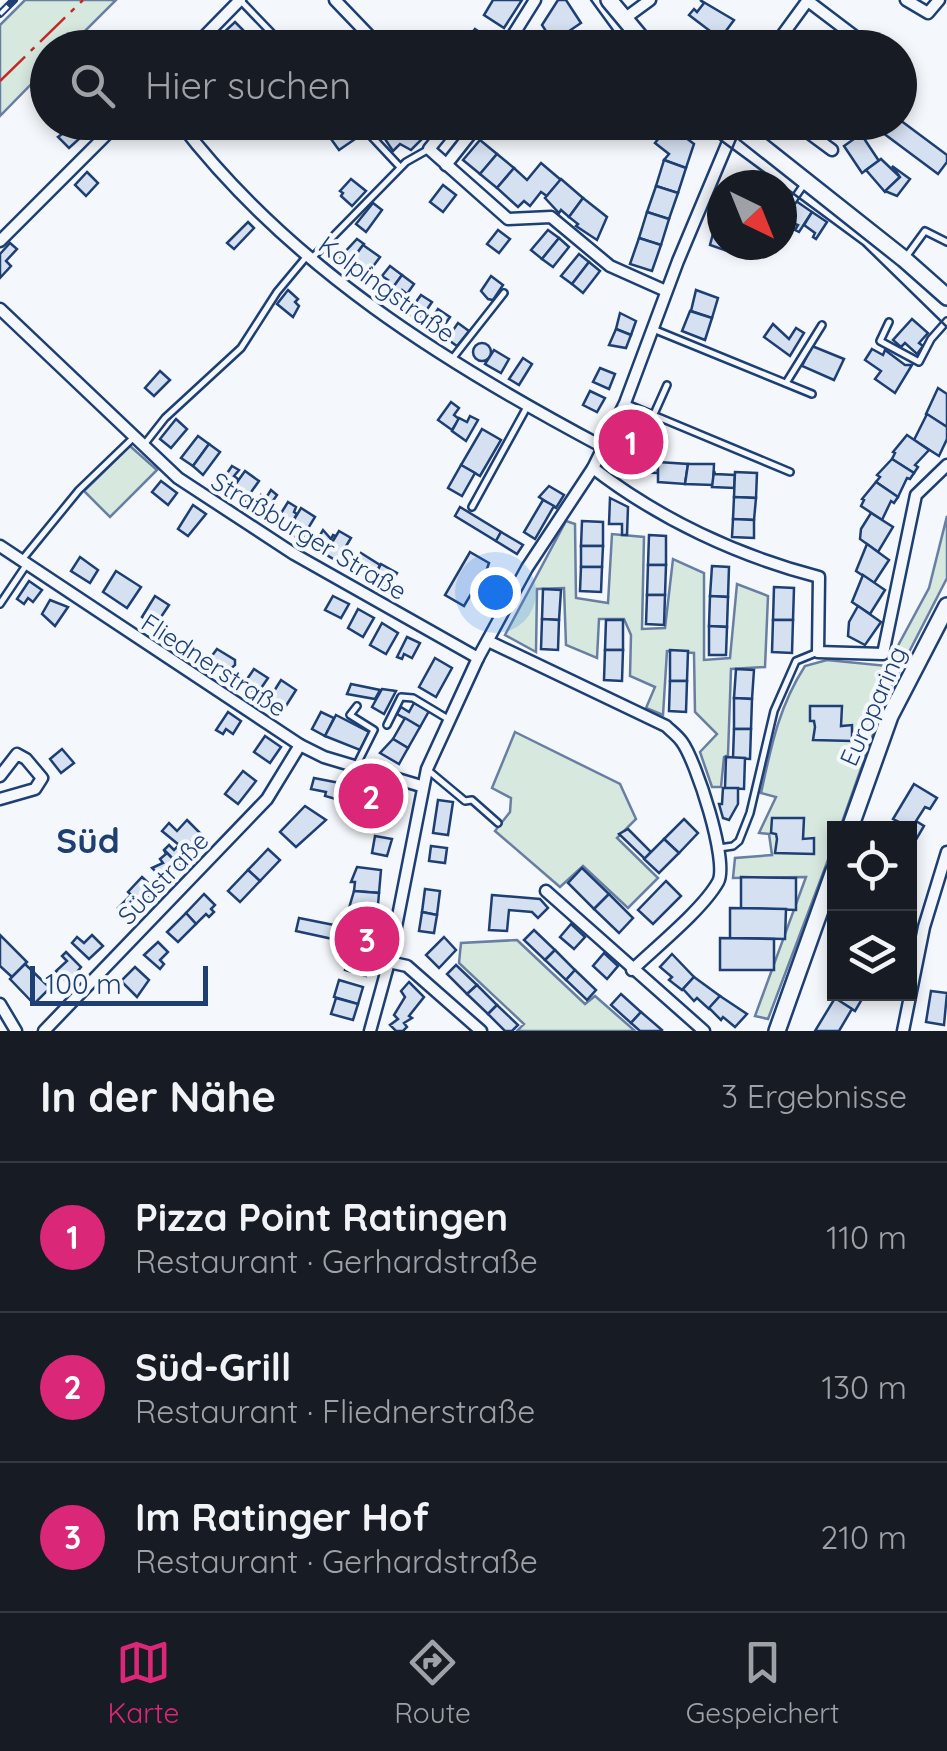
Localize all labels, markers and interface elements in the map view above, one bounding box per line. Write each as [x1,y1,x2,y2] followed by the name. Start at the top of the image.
[30,30,917,140] search box
[65,58,120,113] icon: search
[145,61,351,109] text: Hier suchen
[707,170,797,260] north arrow
[313,229,462,349] street label: Kolpingstraße
[598,404,664,480] pin: 1
[206,465,413,606] street label: Straßburger Straße
[470,567,521,618] your location
[136,606,293,723] street label: Fliednerstraße
[832,641,913,770] street label: Europaring
[338,758,404,834] pin: 2
[56,818,120,862] district label: Süd
[827,821,917,1001] map controls
[827,821,917,911] button: locate
[111,825,215,931] street label: Südstraße
[334,902,400,976] pin: 3
[827,911,917,1001] button: layers
[30,961,208,1006] scale bar
[45,966,122,1001] text: 100 m
[40,1070,276,1123] text: In der Nähe
[721,1076,907,1116] text: 3 Ergebnisse
[135,1193,508,1241] text: Pizza Point Ratingen
[66,1217,79,1257] text: 1
[826,1217,907,1257] text: 110 m
[135,1241,538,1281] text: Restaurant · Gerhardstraße
[135,1343,291,1391] text: Süd-Grill
[63,1367,82,1407] text: 2
[821,1367,907,1407] text: 130 m
[135,1391,535,1431] text: Restaurant · Fliednerstraße
[135,1493,429,1541] text: Im Ratinger Hof
[64,1517,81,1557] text: 3
[820,1517,907,1557] text: 210 m
[135,1541,538,1581] text: Restaurant · Gerhardstraße
[107,1635,179,1730] tab: Karte
[394,1635,471,1730] tab: Route
[686,1635,840,1730] tab: Gespeichert

